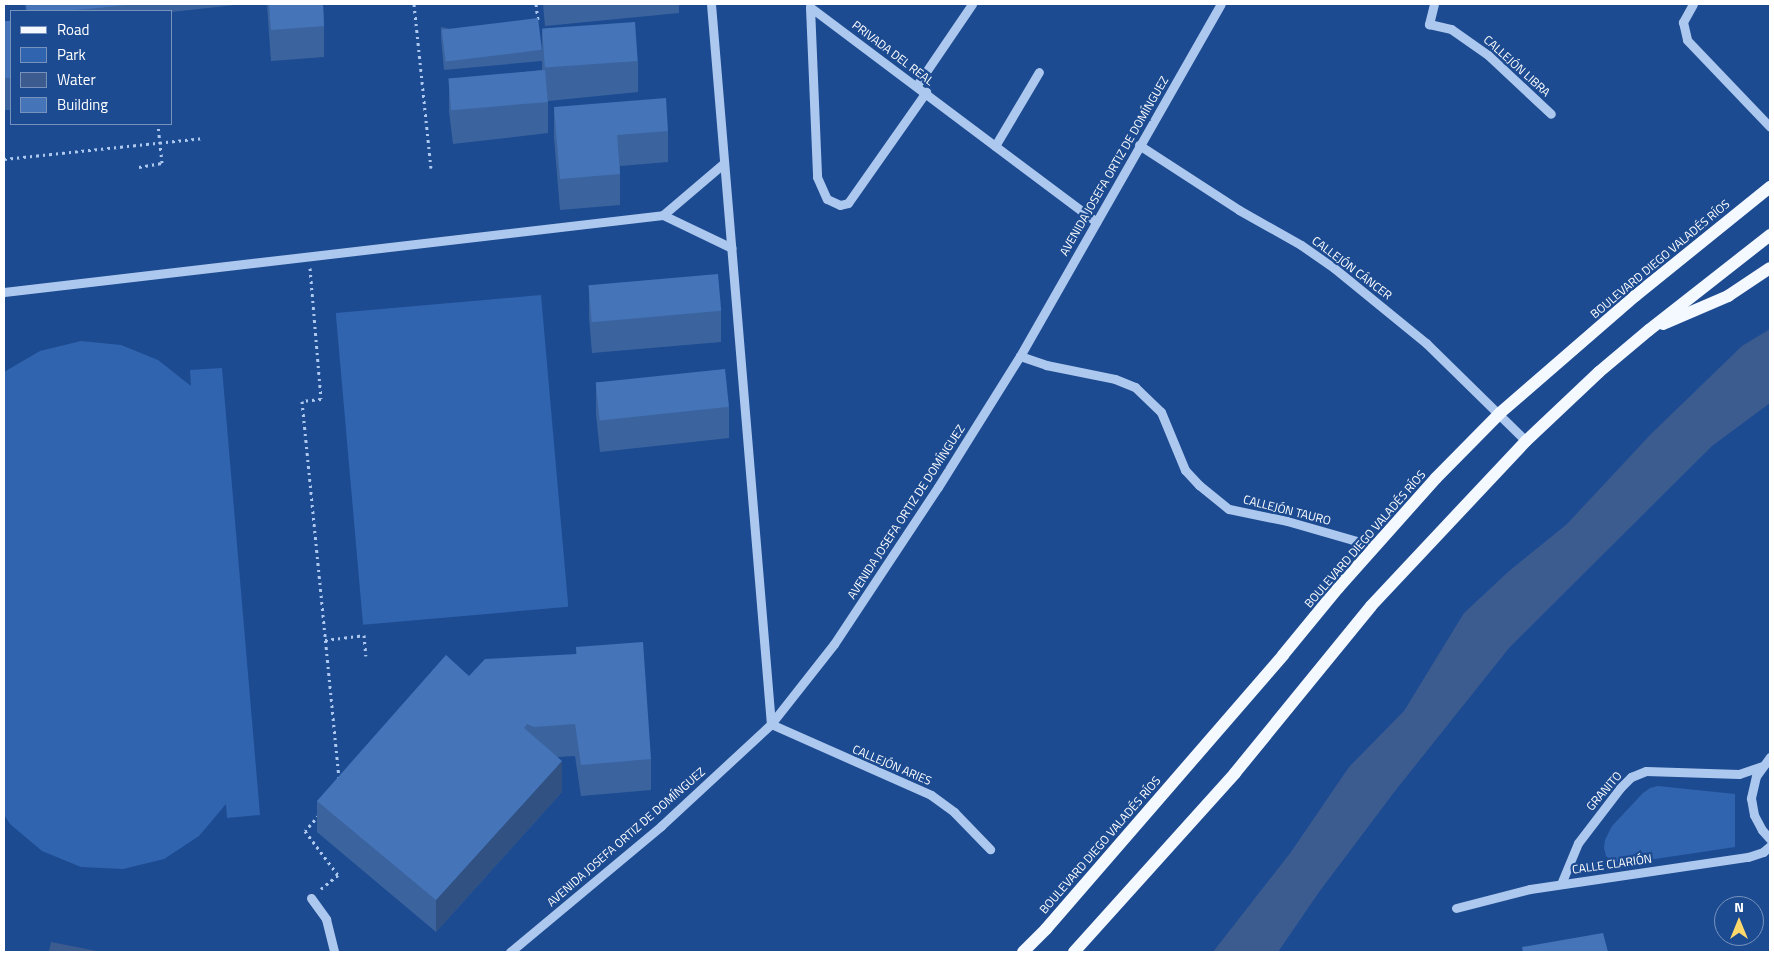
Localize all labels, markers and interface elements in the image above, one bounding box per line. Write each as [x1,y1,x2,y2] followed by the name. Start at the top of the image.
[10,10,172,125] legend
[57,18,89,41] text: Road
[849,18,937,88] street label: PRIVADA DEL REAL
[1481,32,1553,100] street label: CALLEJÓN LIBRA
[57,43,86,66] text: Park
[57,68,96,91] text: Water
[1057,74,1171,258] street label: AVENIDA JOSEFA ORTIZ DE DOMÍNGUEZ
[57,93,108,116] text: Building
[1588,197,1732,321] street label: BOULEVARD DIEGO VALADÉS RÍOS
[1309,233,1395,303] street label: CALLEJÓN CÁNCER
[844,422,968,602] street label: AVENIDA JOSEFA ORTIZ DE DOMÍNGUEZ
[1301,467,1429,611] street label: BOULEVARD DIEGO VALADÉS RÍOS
[1242,492,1332,528] street label: CALLEJÓN TAURO
[850,742,934,788] street label: CALLEJÓN ARIES
[544,764,708,910] street label: AVENIDA JOSEFA ORTIZ DE DOMÍNGUEZ
[1583,769,1625,813] street label: GRANITO
[1036,773,1164,917] street label: BOULEVARD DIEGO VALADÉS RÍOS
[1571,851,1653,877] street label: CALLE CLARIÓN
[1714,896,1764,946] north arrow
[1734,896,1744,917] text: N

